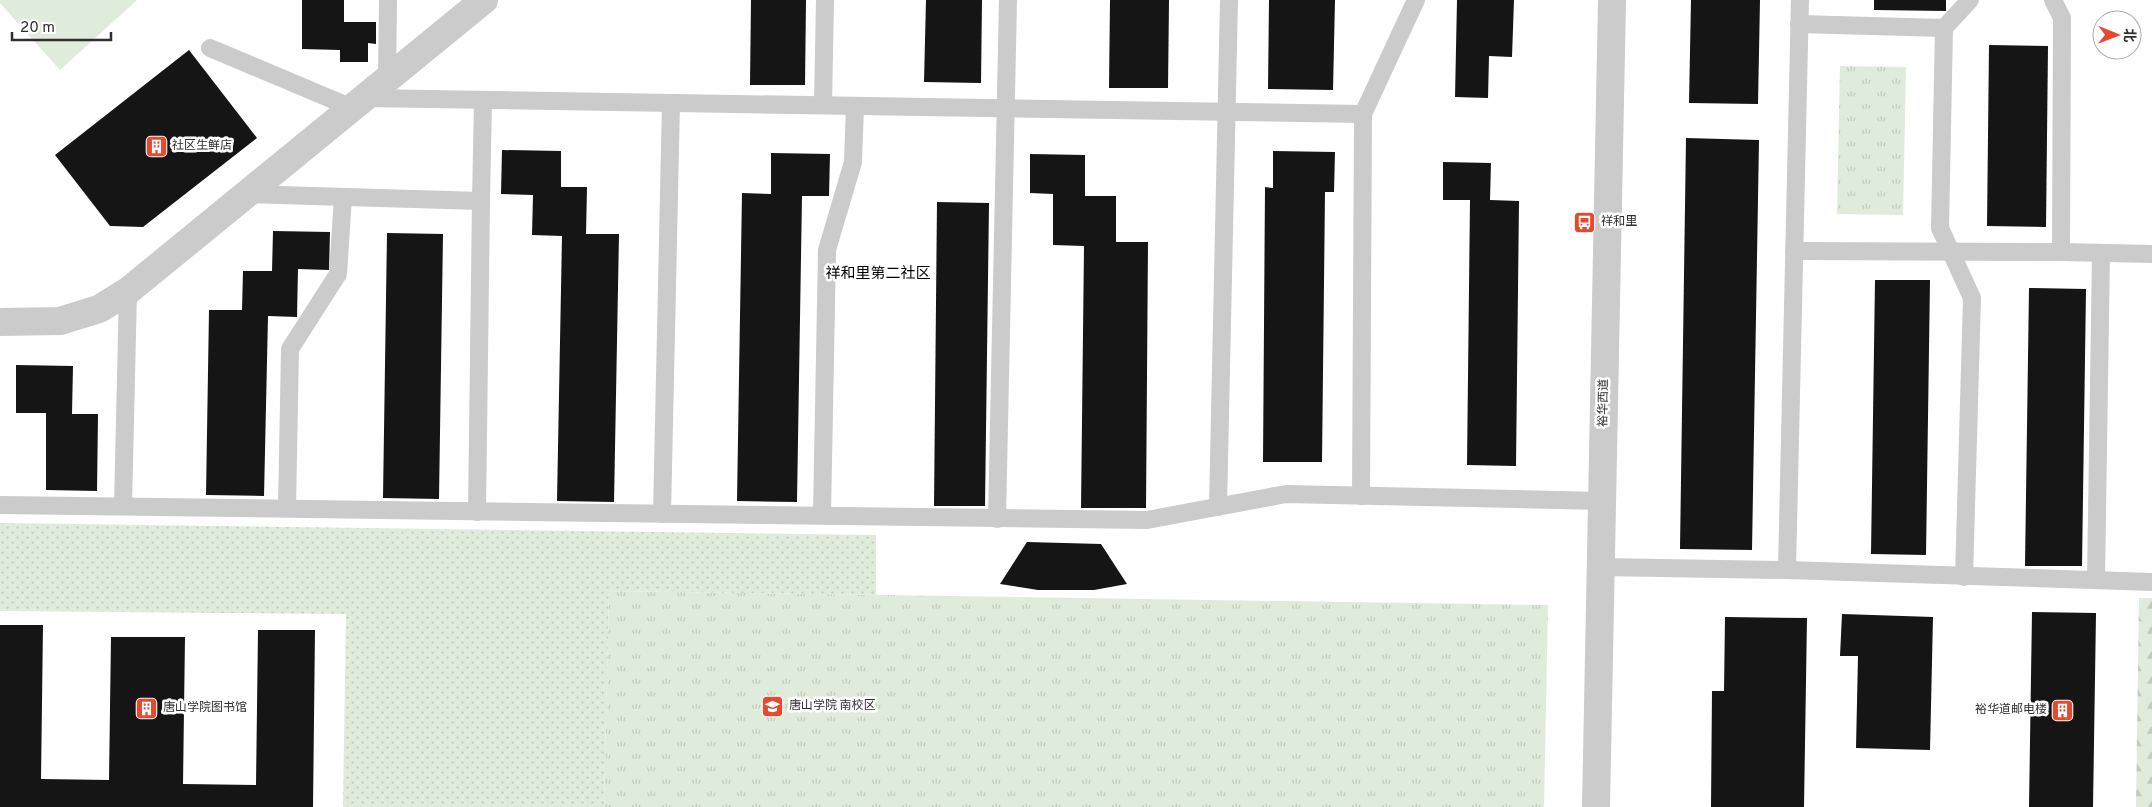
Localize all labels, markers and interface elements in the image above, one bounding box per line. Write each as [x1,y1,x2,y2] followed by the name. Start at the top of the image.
[12,10,111,42] scale bar
[2092,10,2142,60] north arrow
[20,19,55,38] text: 20 m
[2120,28,2137,42] text: 北
[144,134,168,158] building icon: 社区生鲜店
[172,138,232,154] place label: 社区生鲜店
[1573,210,1597,234] bus stop icon: 祥和里
[1601,214,1637,230] place label: 祥和里
[825,265,931,284] district label: 祥和里第二社区
[1596,379,1612,427] street label: 裕华西道
[761,694,785,718] school or university icon: 唐山学院 南校区
[135,696,159,720] building icon: 唐山学院图书馆
[789,698,876,714] place label: 唐山学院 南校区
[2051,698,2075,722] building icon: 裕华道邮电楼
[163,700,247,716] place label: 唐山学院图书馆
[1975,702,2047,718] place label: 裕华道邮电楼

